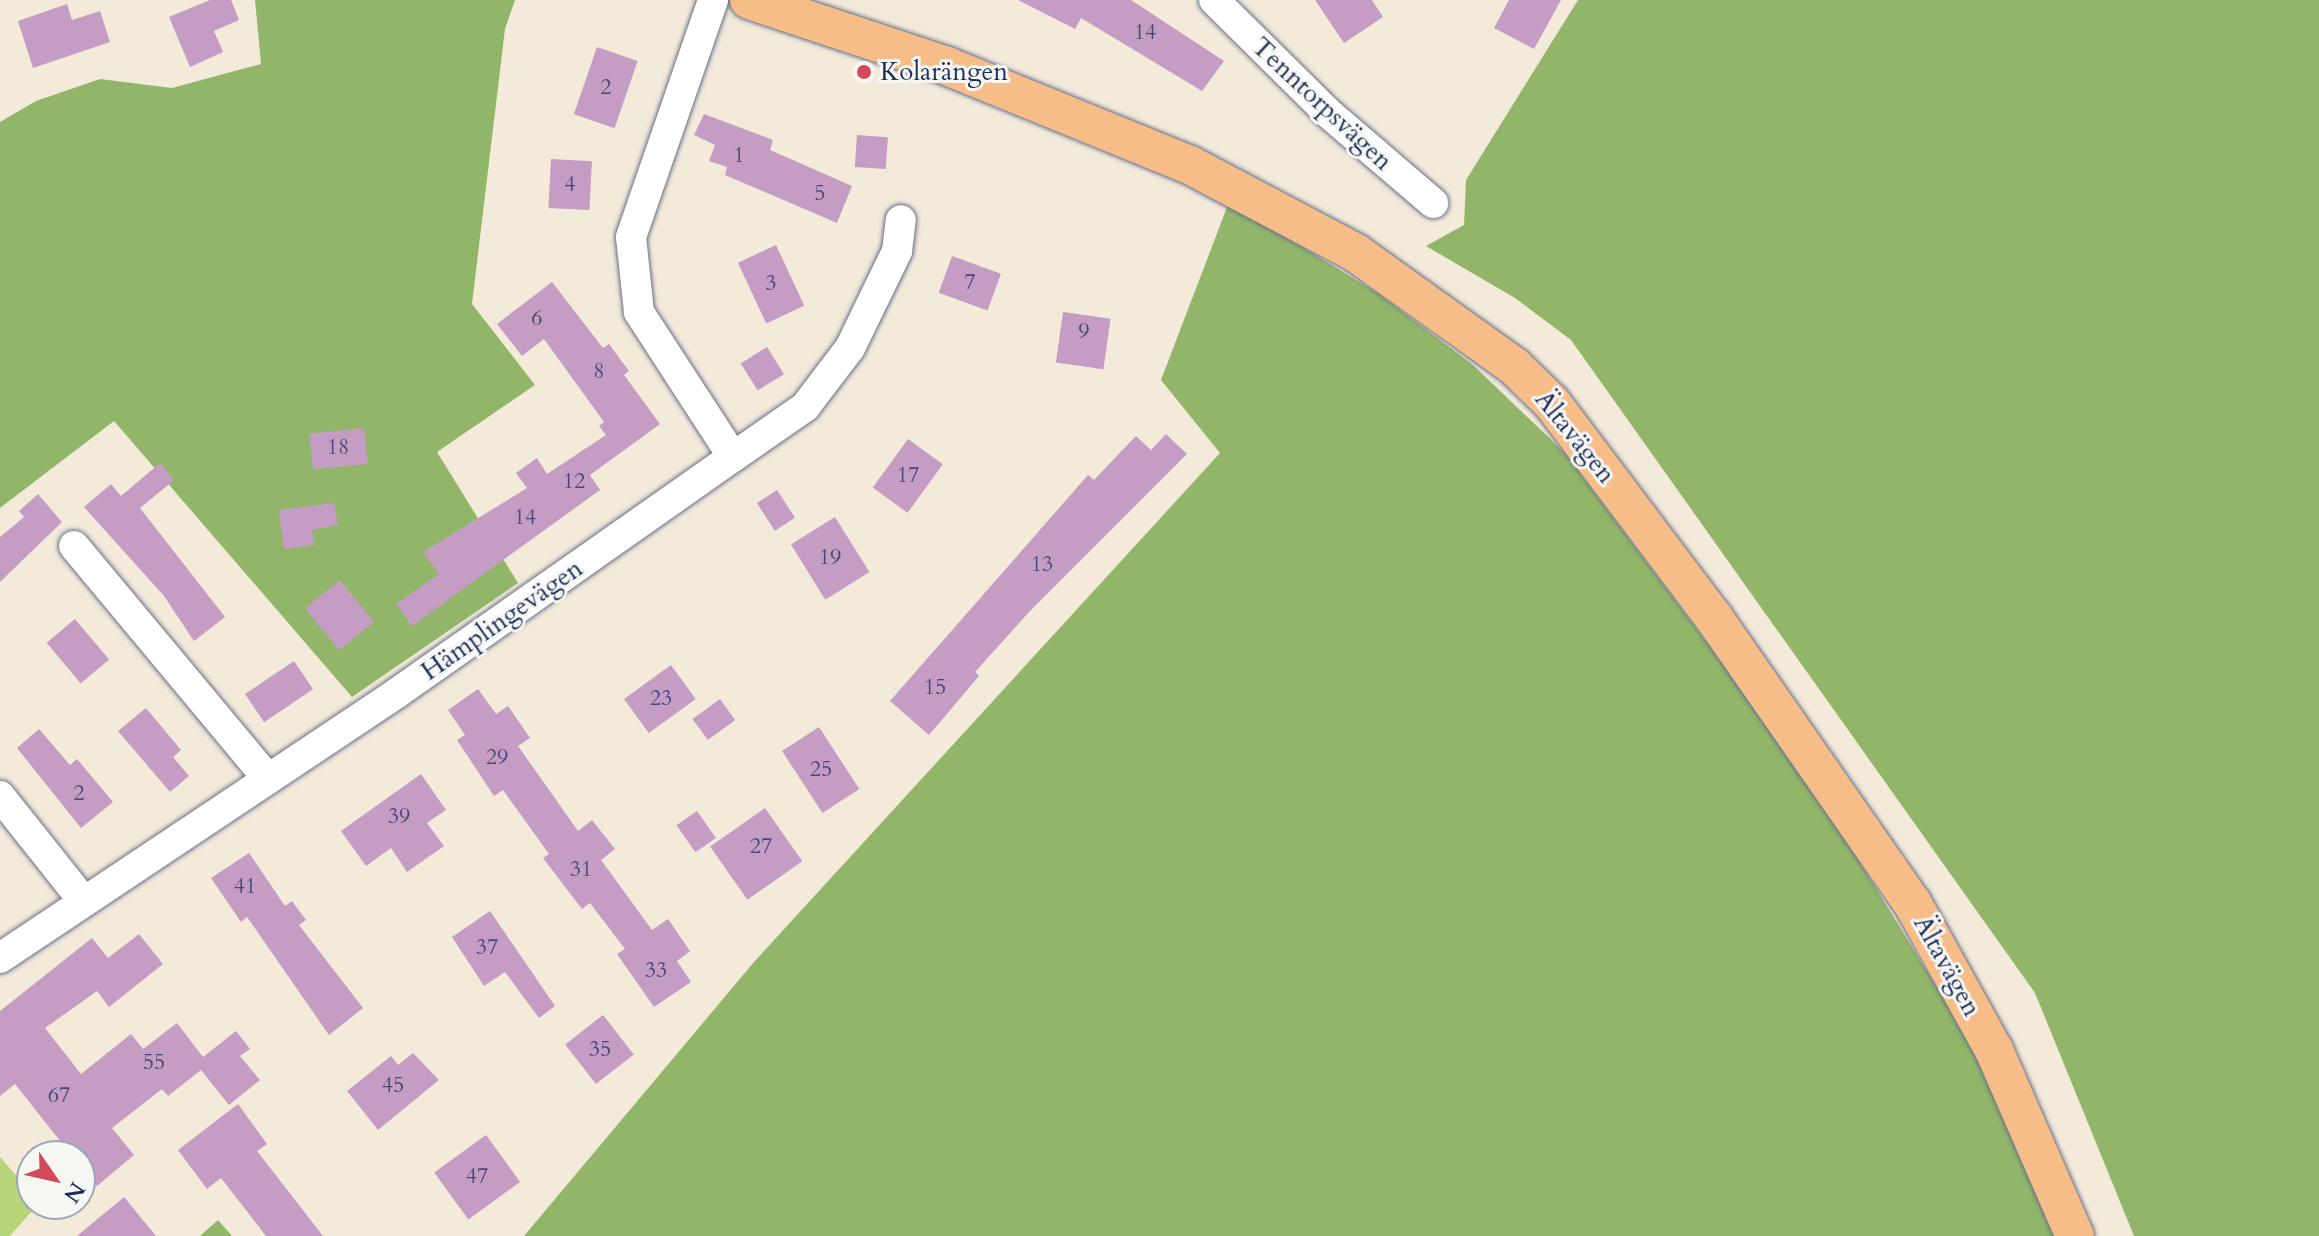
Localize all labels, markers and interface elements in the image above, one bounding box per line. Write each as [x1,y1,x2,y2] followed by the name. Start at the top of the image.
[1134,20,1156,46] house number: 14
[1245,31,1399,177] street label: Tenntorpsvägen
[880,56,1008,88] place label: Kolarängen
[855,63,873,81] marker: Kolarängen
[600,75,612,101] house number: 2
[733,143,745,169] house number: 1
[564,172,576,198] house number: 4
[814,181,826,207] house number: 5
[964,270,976,296] house number: 7
[765,271,777,297] house number: 3
[531,306,543,332] house number: 6
[1078,319,1090,345] house number: 9
[593,359,605,385] house number: 8
[1528,384,1622,490] street label: Ältavägen
[327,435,349,461] house number: 18
[897,463,919,489] house number: 17
[563,469,585,495] house number: 12
[514,505,536,531] house number: 14
[819,545,841,571] house number: 19
[1031,552,1053,578] house number: 13
[415,553,589,687] street label: Hämplingevägen
[924,675,946,701] house number: 15
[650,686,672,712] house number: 23
[486,745,508,771] house number: 29
[810,757,832,783] house number: 25
[73,781,85,807] house number: 2
[388,804,410,830] house number: 39
[750,834,772,860] house number: 27
[570,857,592,883] house number: 31
[234,874,256,900] house number: 41
[1907,910,1987,1022] street label: Ältavägen
[476,935,498,961] house number: 37
[645,958,667,984] house number: 33
[589,1037,611,1063] house number: 35
[143,1050,165,1076] house number: 55
[382,1073,404,1099] house number: 45
[48,1083,70,1109] house number: 67
[16,1140,96,1220] north arrow
[466,1164,488,1190] house number: 47
[56,1176,92,1209] text: N

